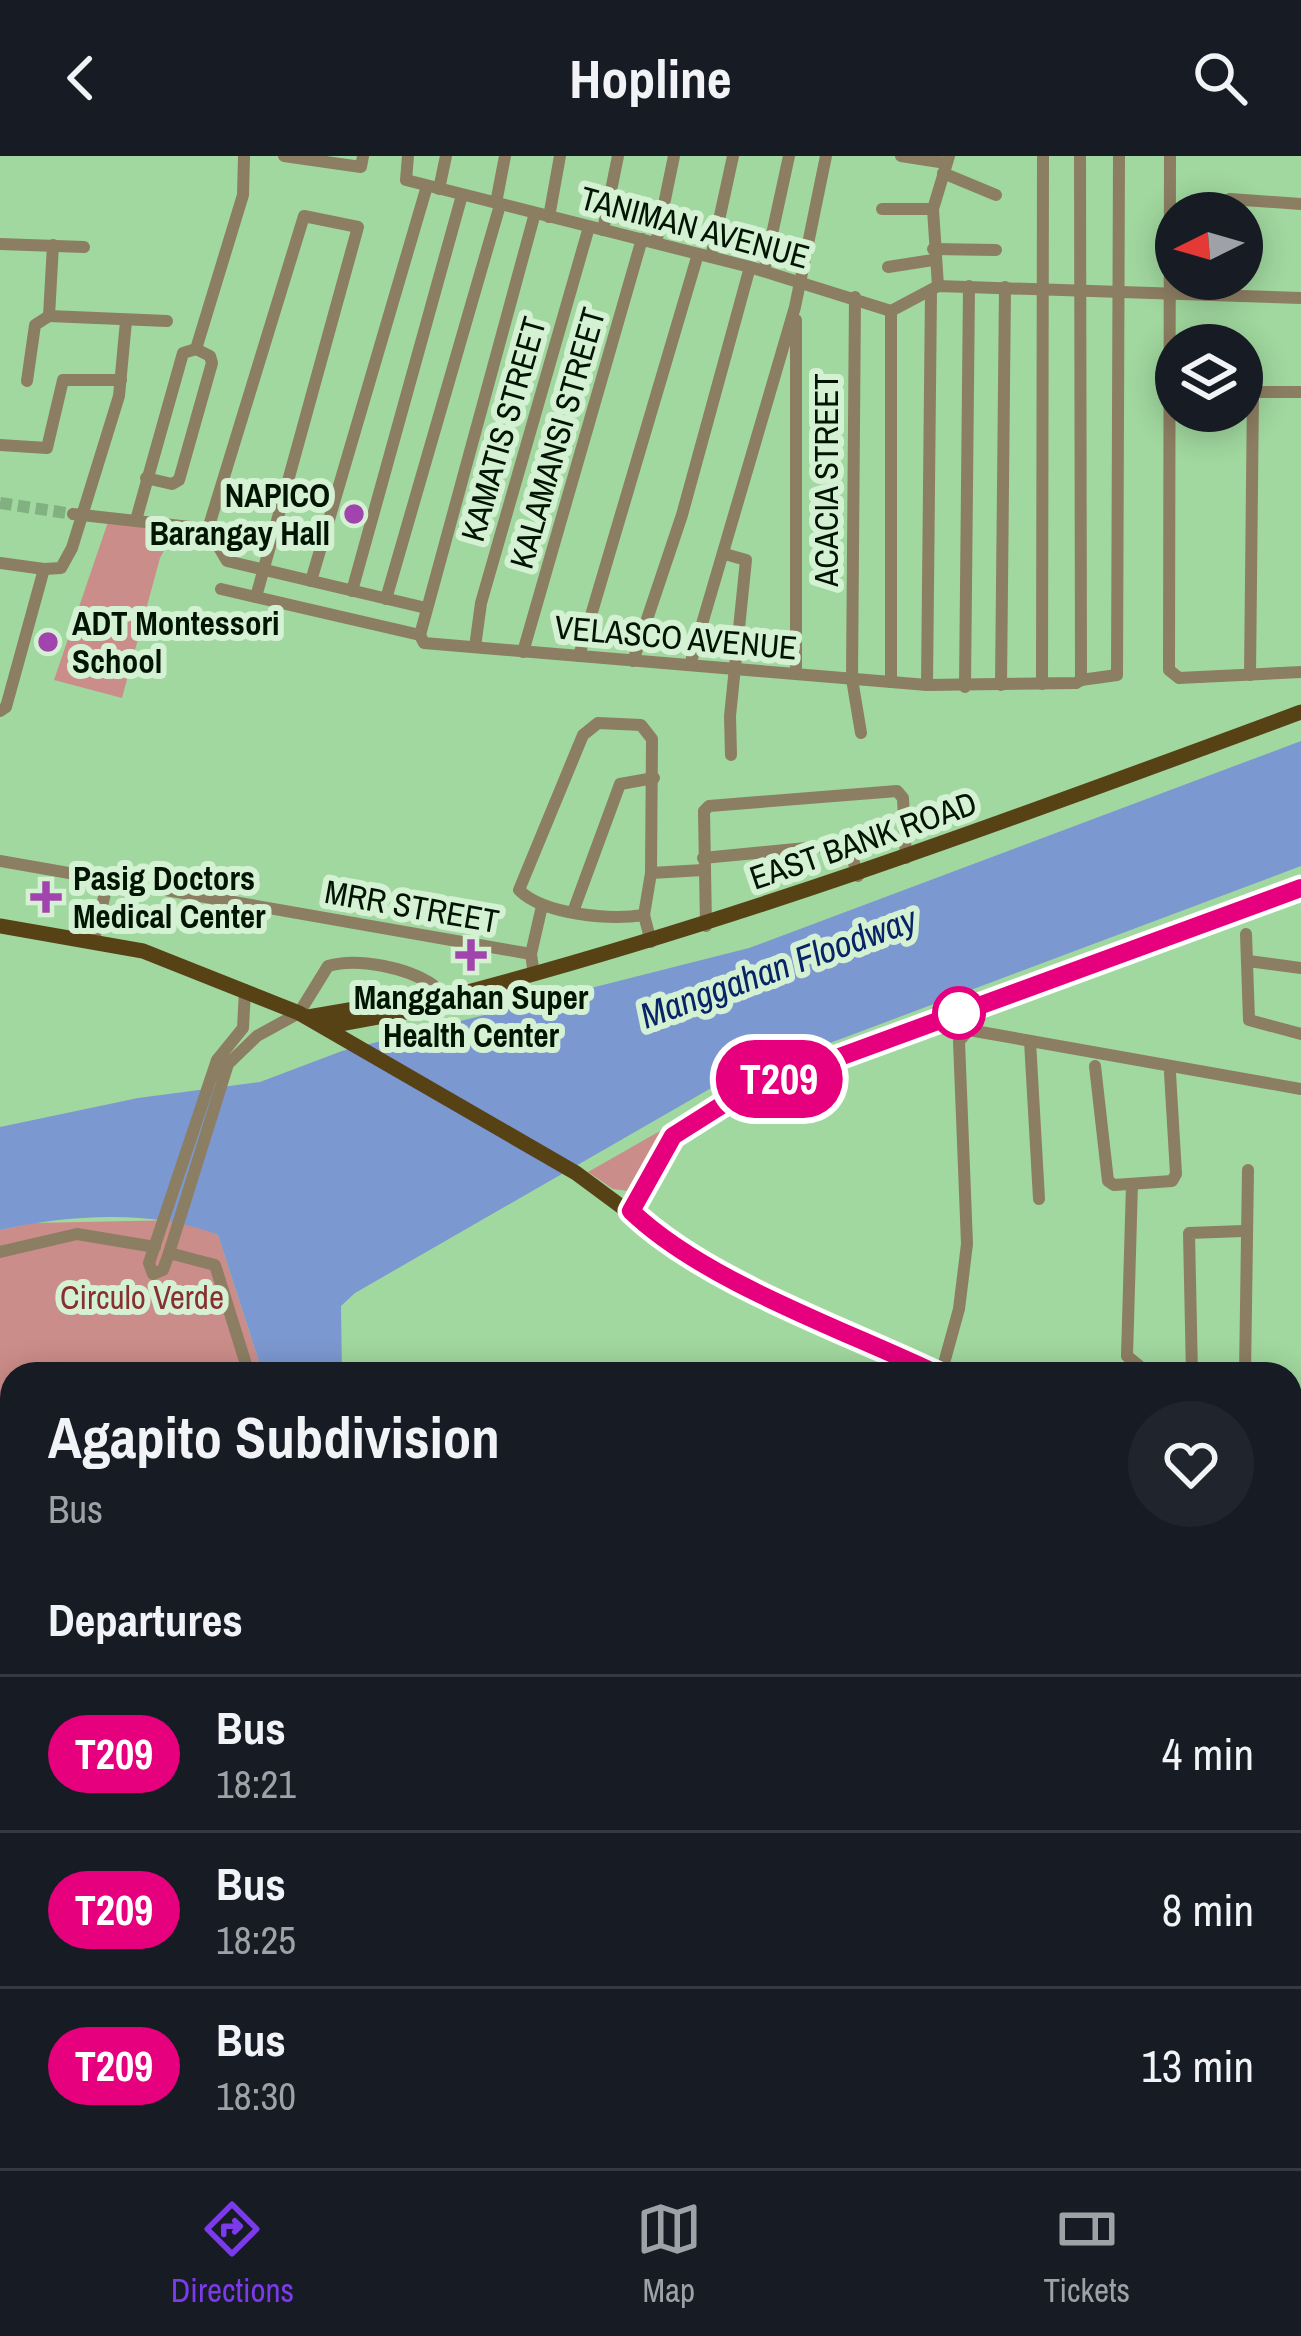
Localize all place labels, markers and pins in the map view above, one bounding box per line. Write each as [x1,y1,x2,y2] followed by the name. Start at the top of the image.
[150,473,330,555] place label: NAPICO Barangay Hall
[341,501,367,527] marker: NAPICO Barangay Hall
[72,601,279,683] place label: ADT Montessori School
[35,629,61,655] marker: ADT Montessori School
[73,856,266,938] place label: Pasig Doctors Medical Center
[30,881,62,913] marker: Pasig Doctors Medical Center
[455,939,487,971] marker: Manggahan Super Health Center
[354,975,589,1057] place label: Manggahan Super Health Center
[934,988,984,1038] unlabelled marker

